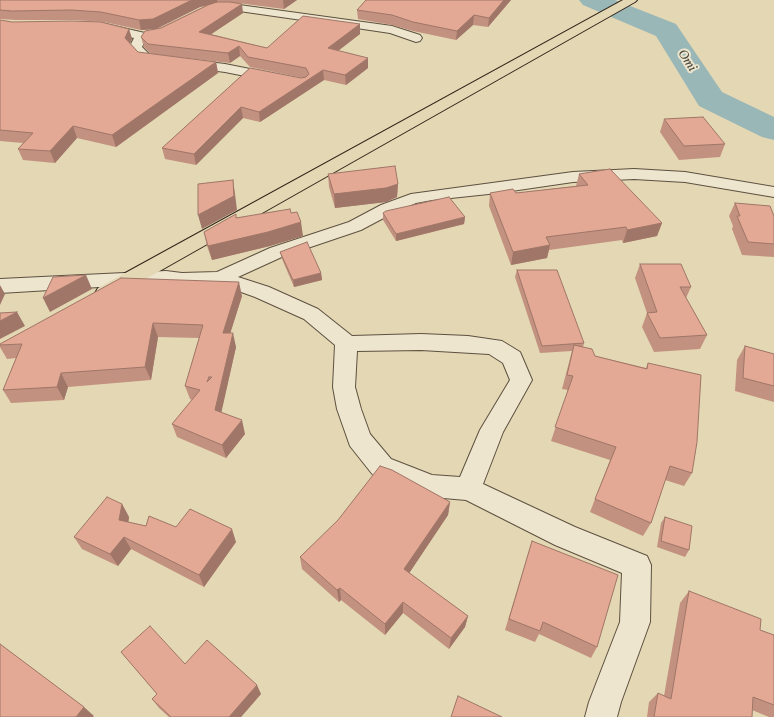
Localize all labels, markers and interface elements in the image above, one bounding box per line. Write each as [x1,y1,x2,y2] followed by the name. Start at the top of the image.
[673,47,699,75] water label: Omi

